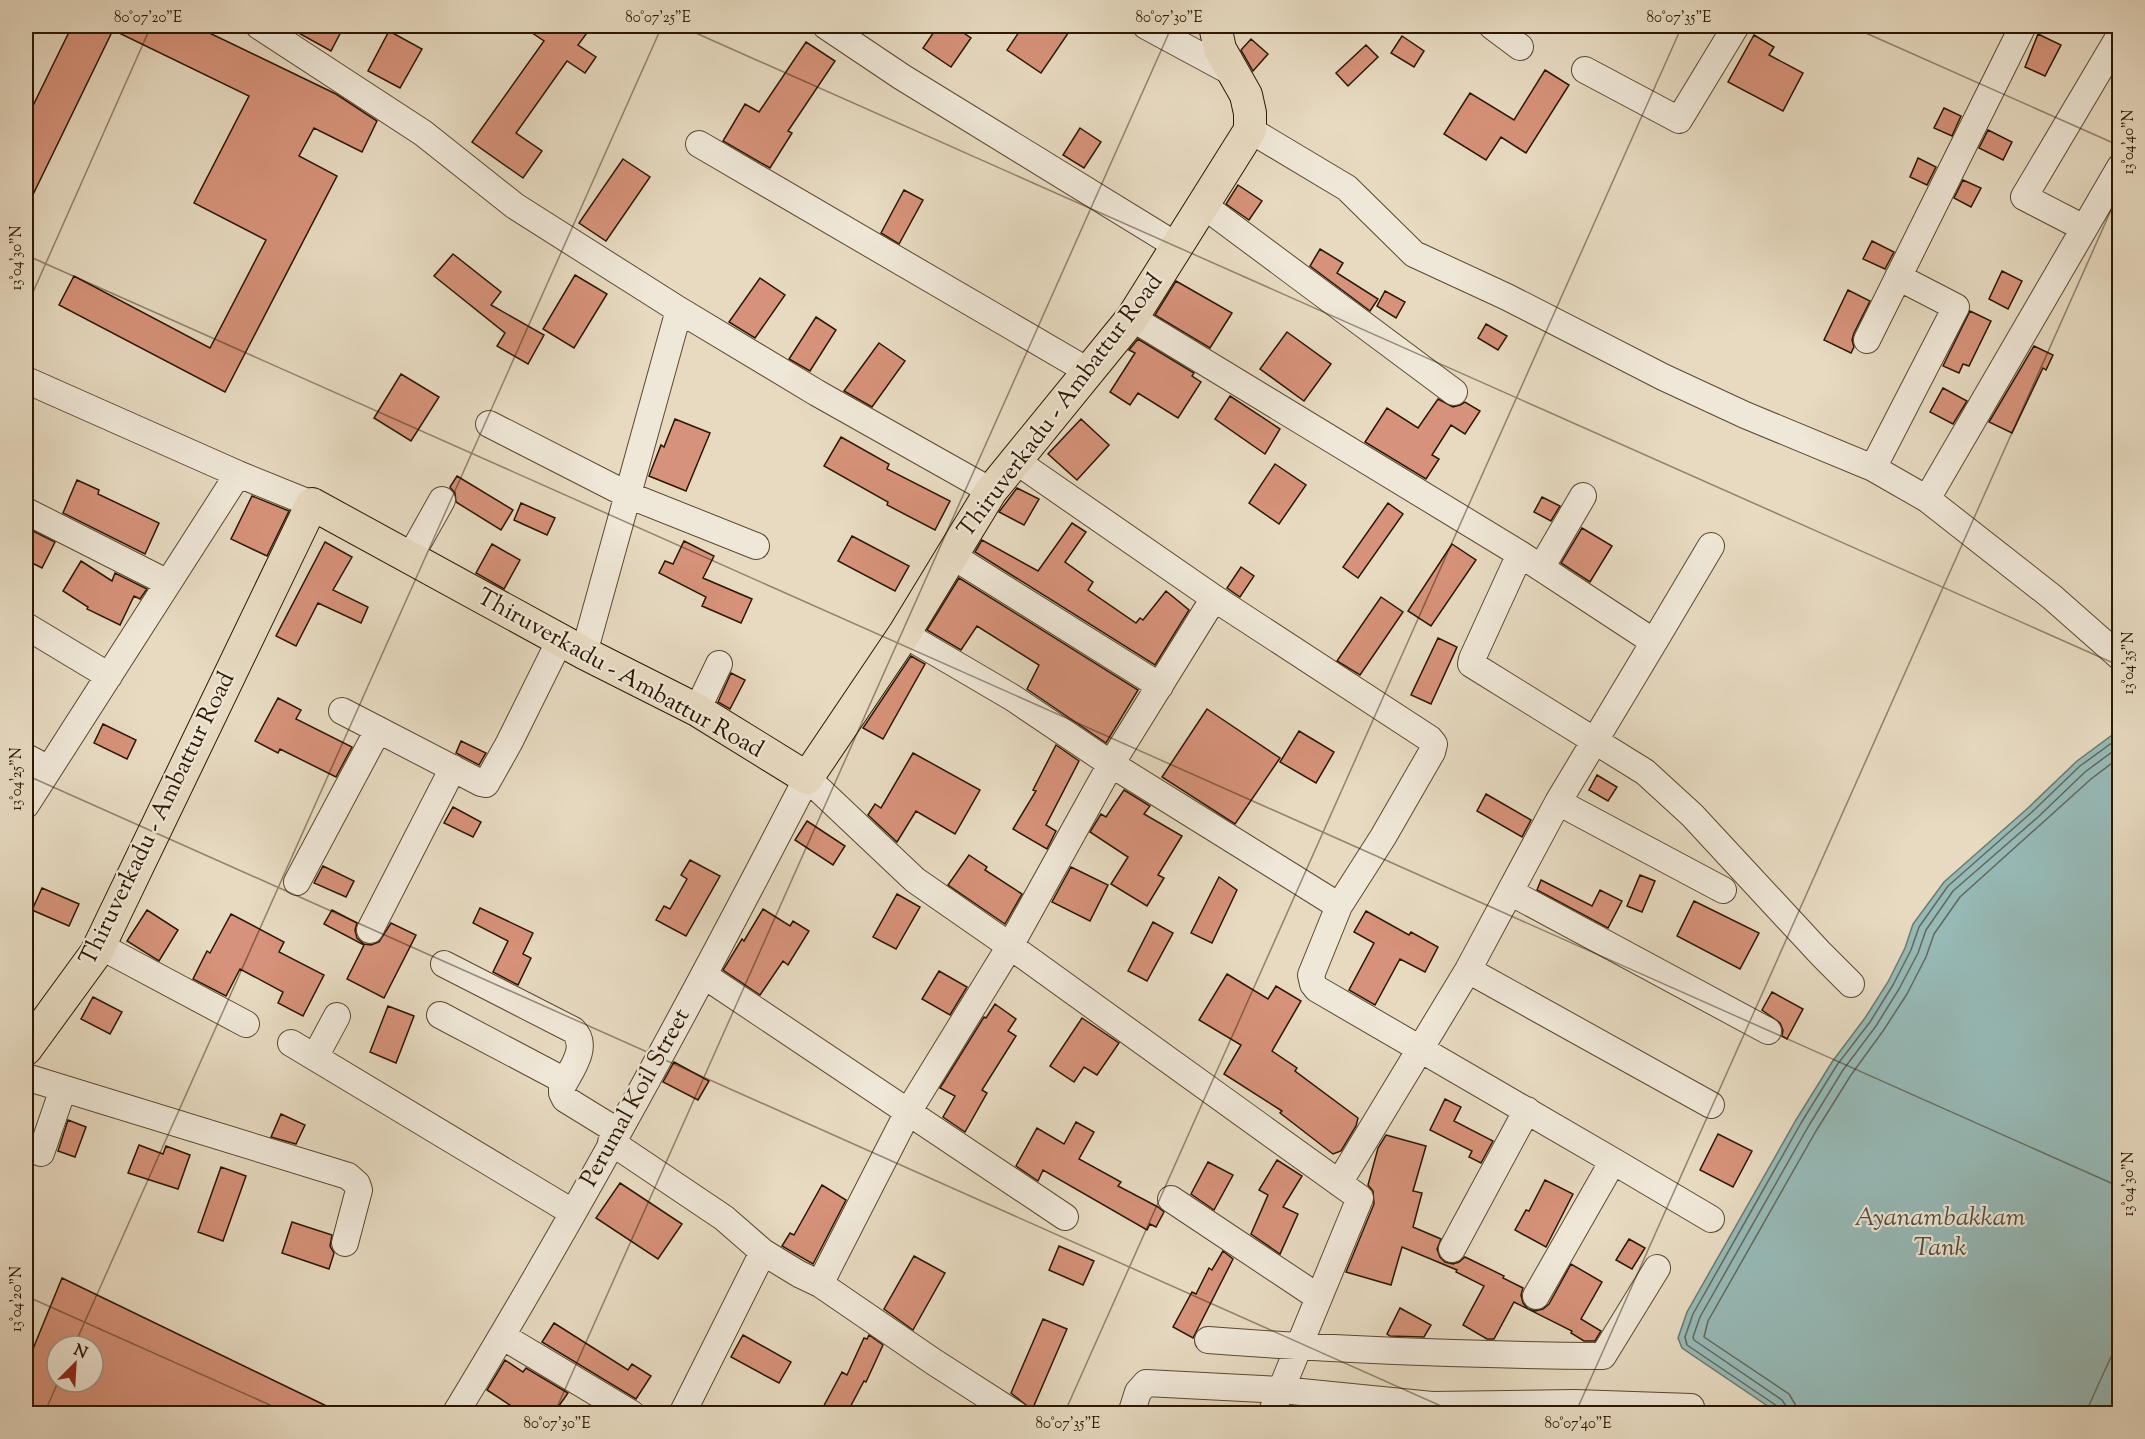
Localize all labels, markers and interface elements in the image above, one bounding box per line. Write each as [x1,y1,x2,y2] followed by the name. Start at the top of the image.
[114,8,182,29] text: 80°07'20"E
[625,8,691,29] text: 80°07'25"E
[1135,8,1203,29] text: 80°07'30"E
[1647,8,1711,29] text: 80°07'35"E
[2119,109,2140,175] text: 13°04'40"N
[7,225,28,291] text: 13°04'30"N
[950,266,1172,545] street label: Thiruverkadu - Ambattur Road
[470,581,770,767] street label: Thiruverkadu - Ambattur Road
[2119,632,2140,694] text: 13°04'35"N
[72,666,244,972] street label: Thiruverkadu - Ambattur Road
[7,747,28,811] text: 13°04'25"N
[573,1003,699,1193] street label: Perumal Koil Street
[2119,1151,2140,1217] text: 13°04'30"N
[1854,1200,2026,1267] water label: Ayanambakkam Tank
[7,1266,28,1332] text: 13°04'20"N
[45,1334,105,1394] north arrow
[70,1339,91,1366] text: N
[523,1414,591,1435] text: 80°07'30"E
[1036,1414,1100,1435] text: 80°07'35"E
[1544,1414,1612,1435] text: 80°07'40"E

